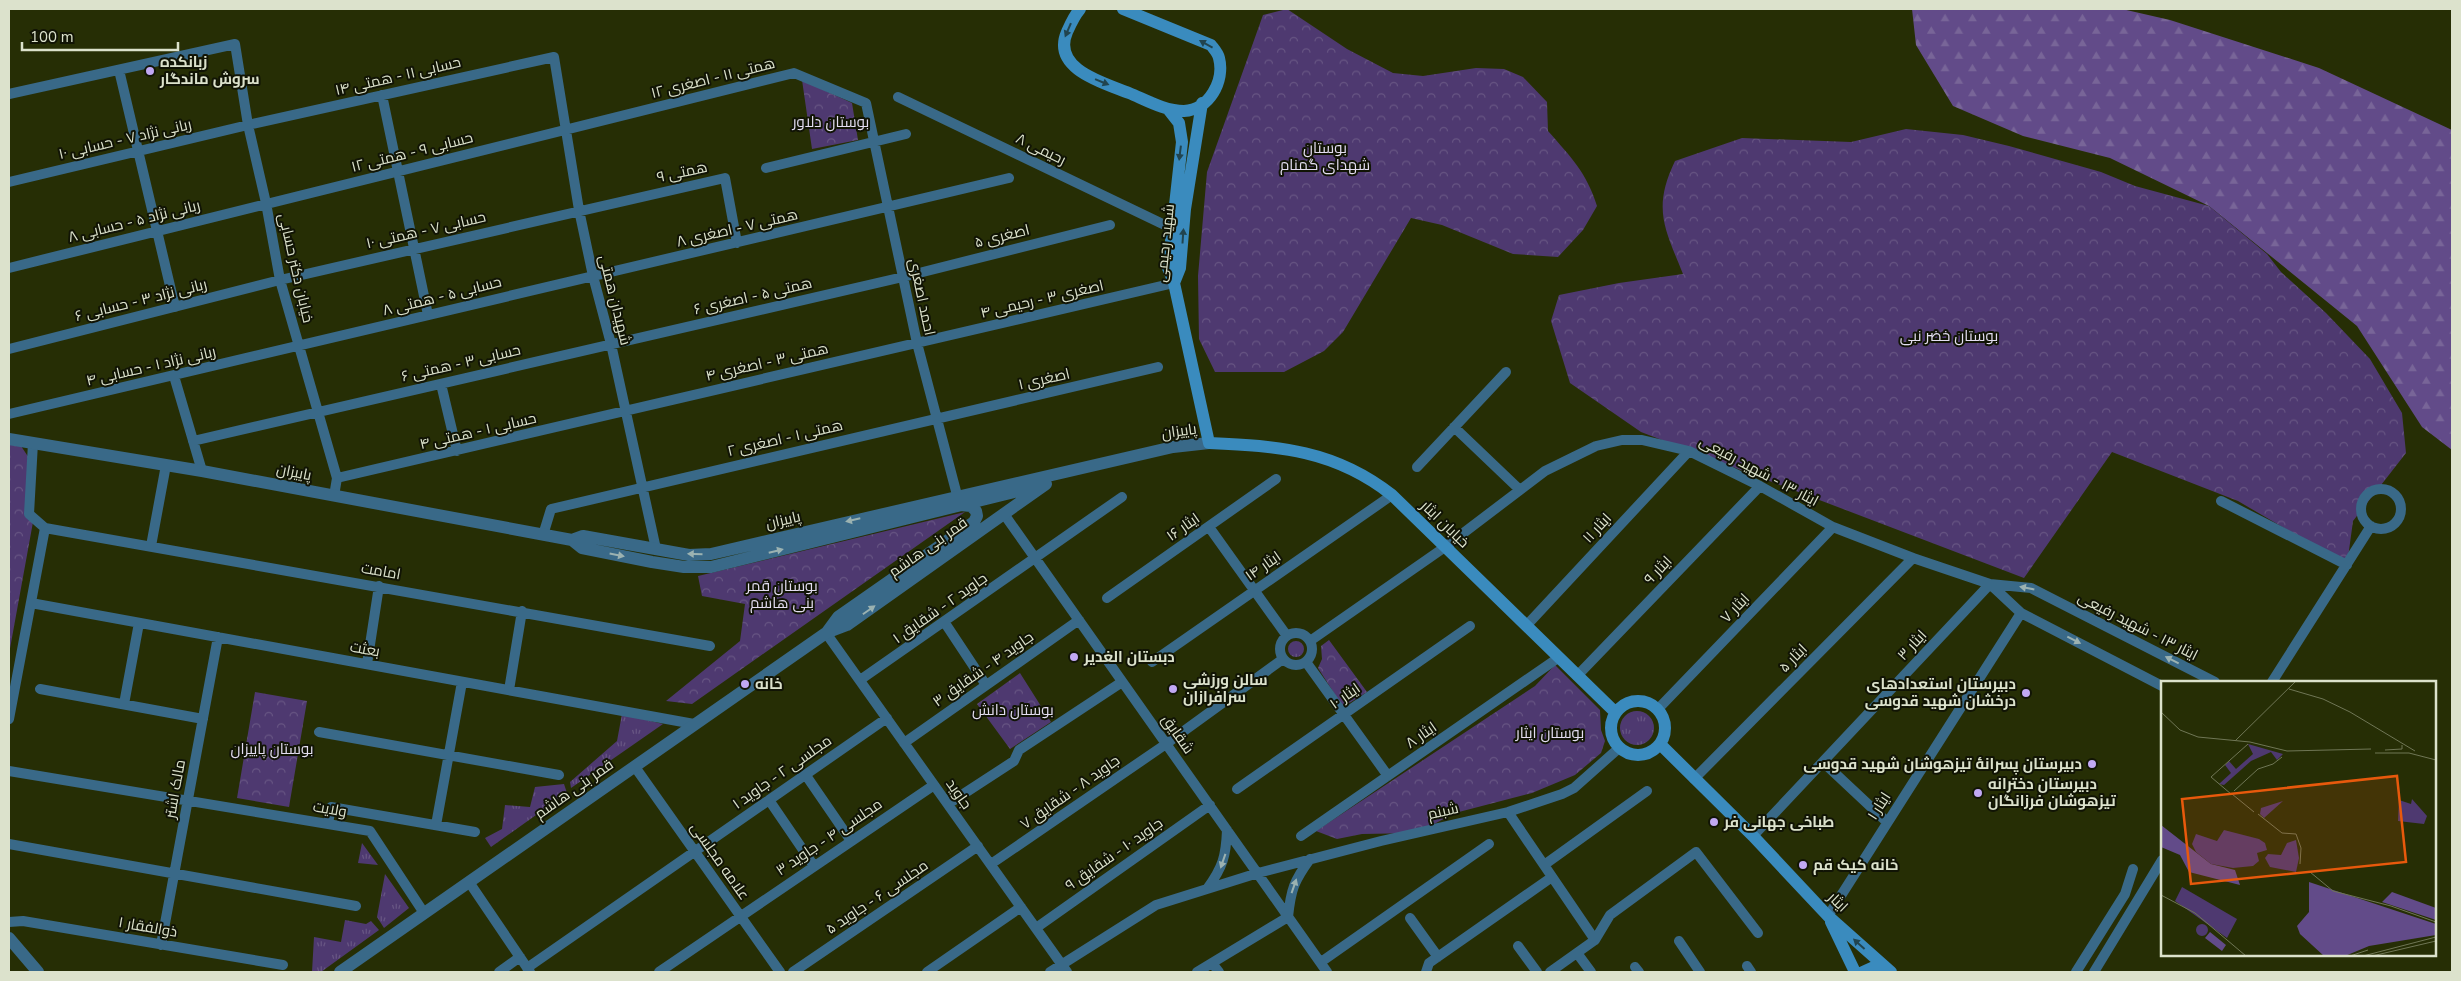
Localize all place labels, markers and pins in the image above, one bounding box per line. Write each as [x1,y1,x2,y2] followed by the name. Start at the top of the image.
[159,52,260,89] place label: زبانکده سروش ماندگار
[144,65,156,77] marker: زبانکده سروش ماندگار
[1083,647,1175,667] place label: دبستان الغدیر
[1068,651,1080,663] marker: دبستان الغدیر
[1183,670,1268,707] place label: سالن ورزشی سرافرازان
[755,674,783,694] place label: خانه
[1865,674,2016,711] place label: دبیرستان استعدادهای درخشان شهید قدوسی
[739,678,751,690] marker: خانه
[1167,683,1179,695] marker: سالن ورزشی سرافرازان
[2020,687,2032,699] marker: دبیرستان استعدادهای درخشان شهید قدوسی
[1803,754,2082,775] place label: دبیرستان پسرانهٔ تیزهوشان شهید قدوسی
[2086,758,2098,770] marker: دبیرستان پسرانهٔ تیزهوشان شهید قدوسی
[1988,774,2116,811] place label: دبیرستان دخترانه تیزهوشان فرزانگان
[1972,787,1984,799] marker: دبیرستان دخترانه تیزهوشان فرزانگان
[1723,812,1834,832] place label: طباخی جهانی فر
[1708,816,1720,828] marker: طباخی جهانی فر
[1813,855,1898,875] place label: خانه کیک قم
[1797,859,1809,871] marker: خانه کیک قم

